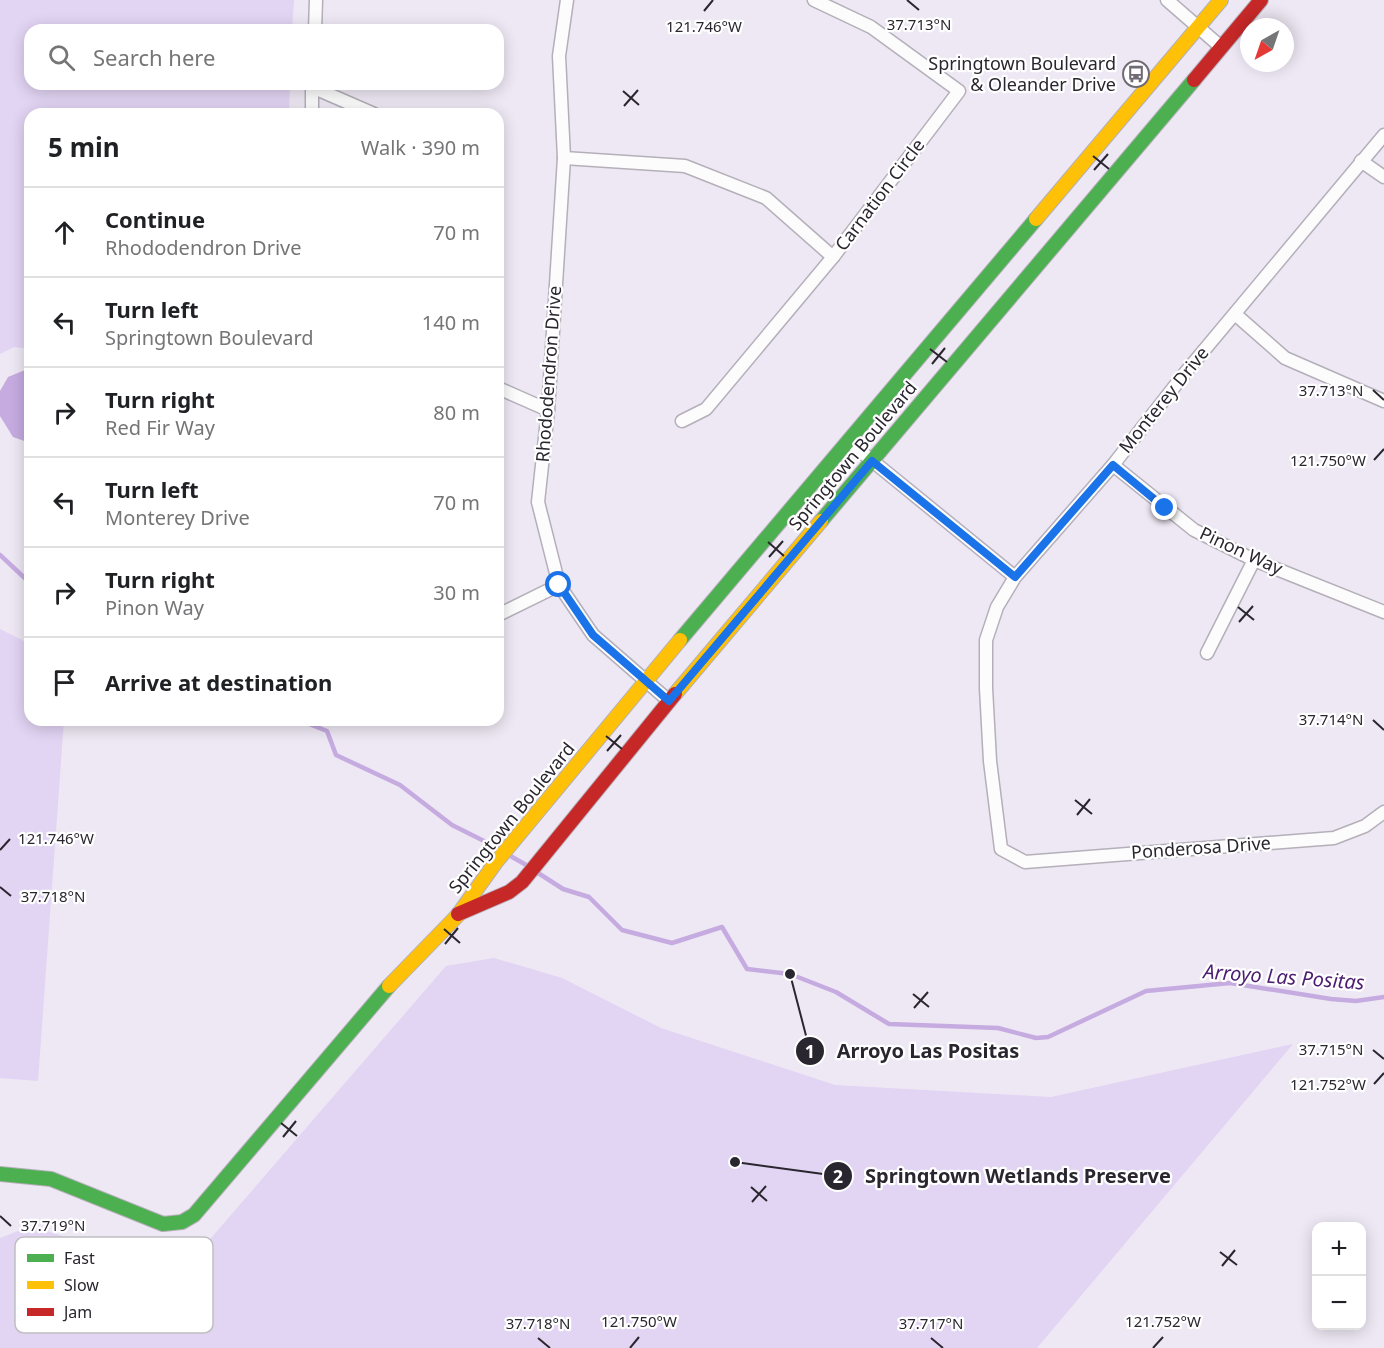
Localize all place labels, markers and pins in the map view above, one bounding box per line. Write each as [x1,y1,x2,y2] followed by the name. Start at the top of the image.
[928,51,1116,96] place label: Springtown Boulevard & Oleander Drive
[1121,59,1151,89] bus stop icon: Springtown Boulevard & Oleander Drive
[795,1032,1031,1070] callout: Arroyo Las Positas
[823,1157,1183,1195] callout: Springtown Wetlands Preserve

